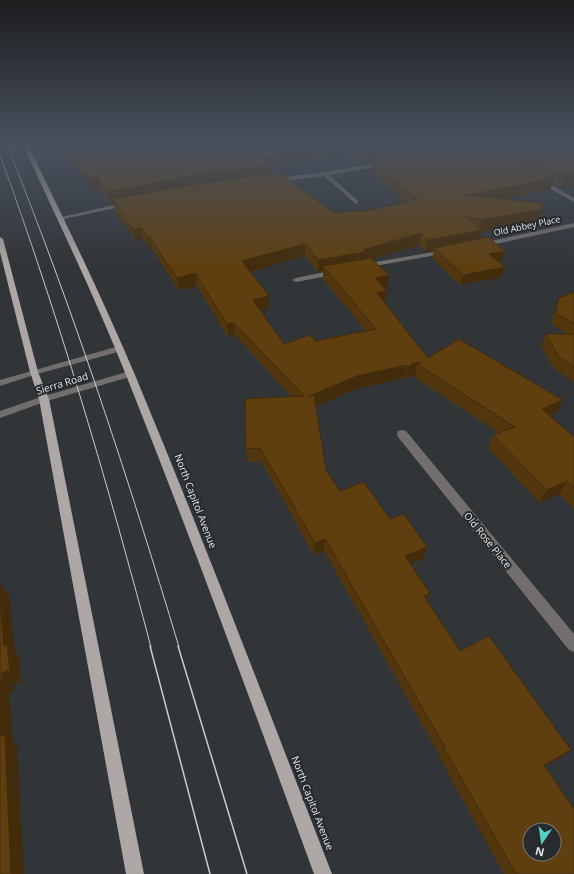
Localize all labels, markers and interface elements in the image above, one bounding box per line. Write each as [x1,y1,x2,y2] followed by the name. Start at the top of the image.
[492,212,561,239] street label: Old Abbey Place
[34,368,90,398] street label: Sierra Road
[172,452,221,551] street label: North Capitol Avenue
[461,509,515,571] street label: Old Rose Place
[289,754,338,853] street label: North Capitol Avenue
[522,822,562,862] north arrow
[534,844,546,861] text: N

